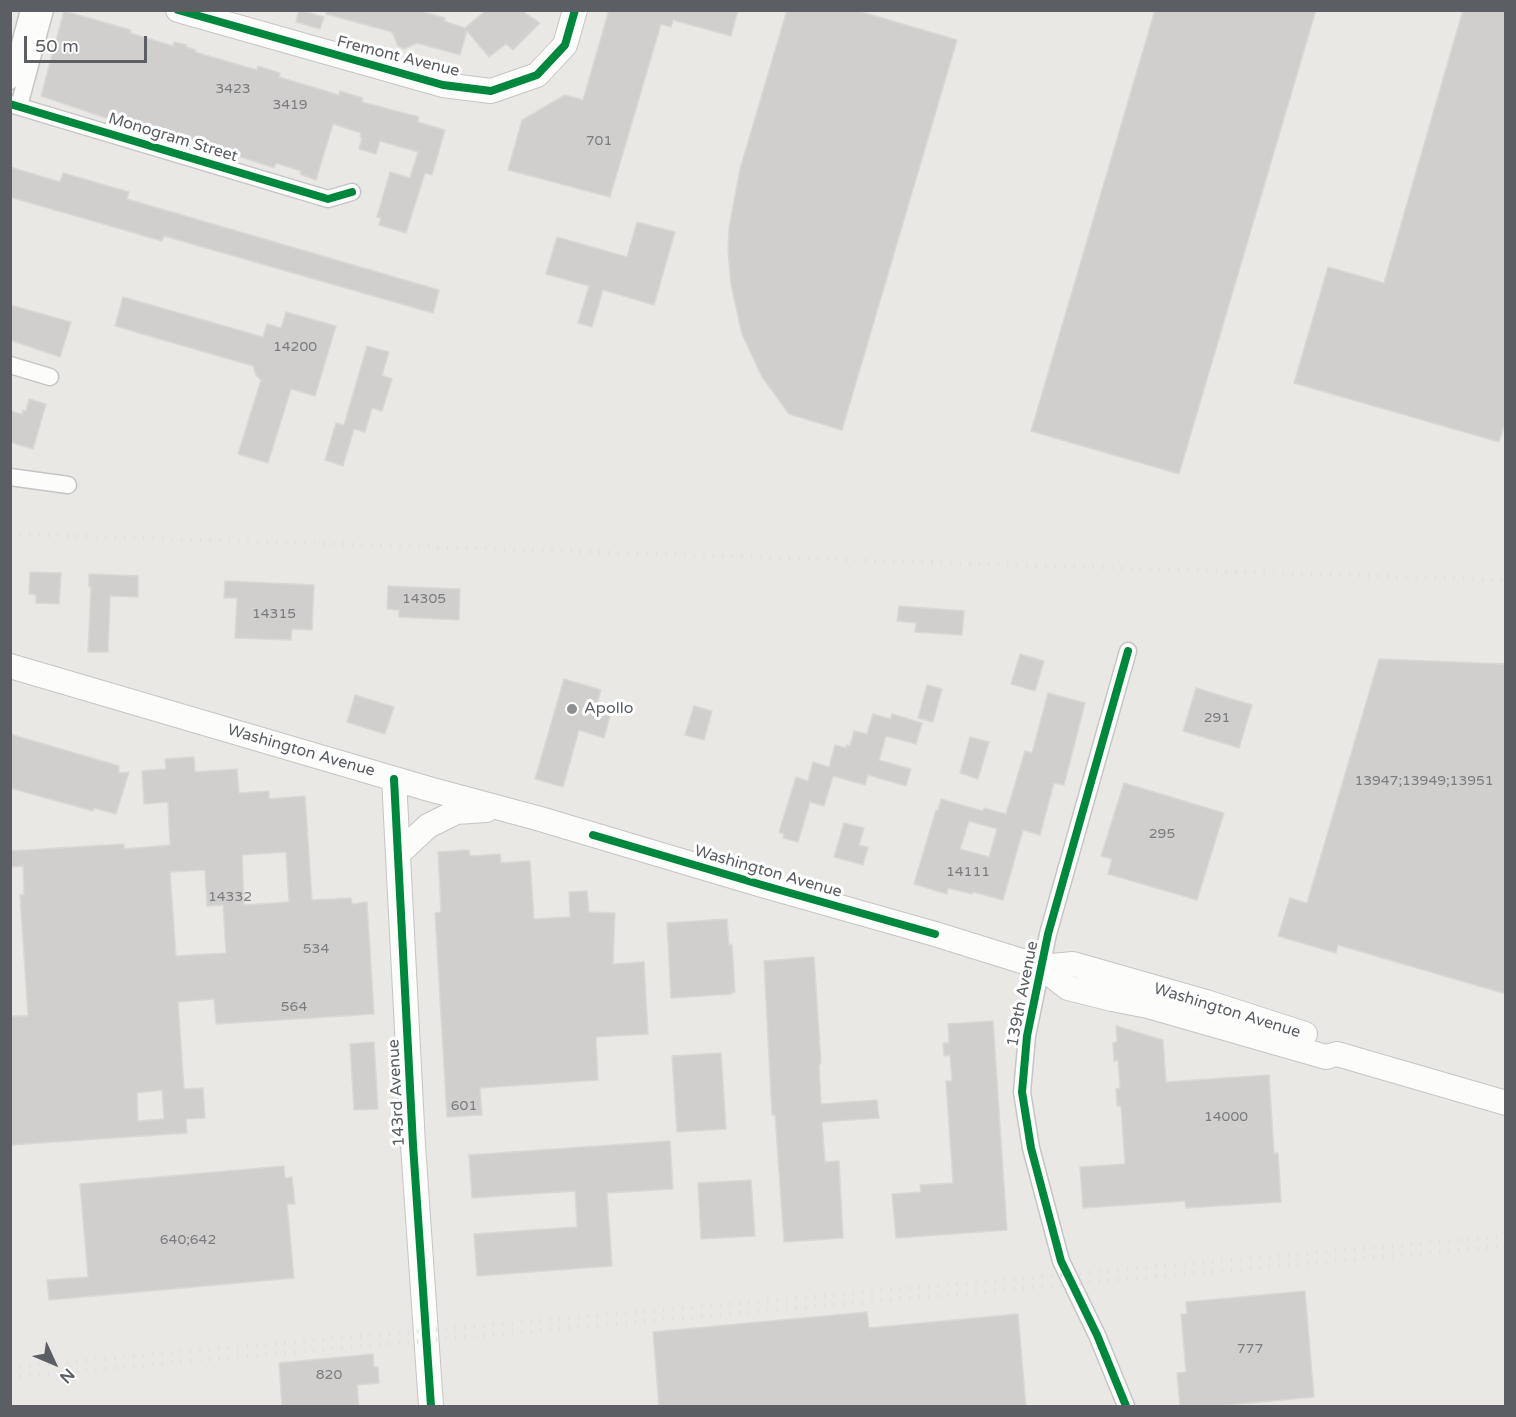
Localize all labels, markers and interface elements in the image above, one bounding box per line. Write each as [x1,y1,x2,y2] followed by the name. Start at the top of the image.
[27,24,150,62] scale bar
[335,32,461,82] street label: Fremont Avenue
[35,35,79,57] text: 50 m
[215,81,251,97] house number: 3423
[272,97,308,113] house number: 3419
[106,109,240,167] street label: Monogram Street
[586,133,612,149] house number: 701
[273,339,317,355] house number: 14200
[402,591,446,607] house number: 14305
[252,606,296,622] house number: 14315
[584,699,633,719] place label: Apollo
[565,702,579,716] marker: Apollo
[1204,710,1230,726] house number: 291
[225,721,377,781] street label: Washington Avenue
[1354,773,1494,789] house number: 13947;13949;13951
[1149,826,1175,842] house number: 295
[692,842,844,902] street label: Washington Avenue
[946,864,990,880] house number: 14111
[208,889,252,905] house number: 14332
[1003,939,1043,1049] street label: 139th Avenue
[303,941,329,957] house number: 534
[1151,980,1303,1042] street label: Washington Avenue
[281,999,307,1015] house number: 564
[385,1039,409,1147] street label: 143rd Avenue
[451,1098,477,1114] house number: 601
[1204,1109,1248,1125] house number: 14000
[160,1232,216,1248] house number: 640;642
[24,1333,84,1393] north arrow
[1237,1341,1263,1357] house number: 777
[55,1364,79,1387] text: N
[316,1367,342,1383] house number: 820

